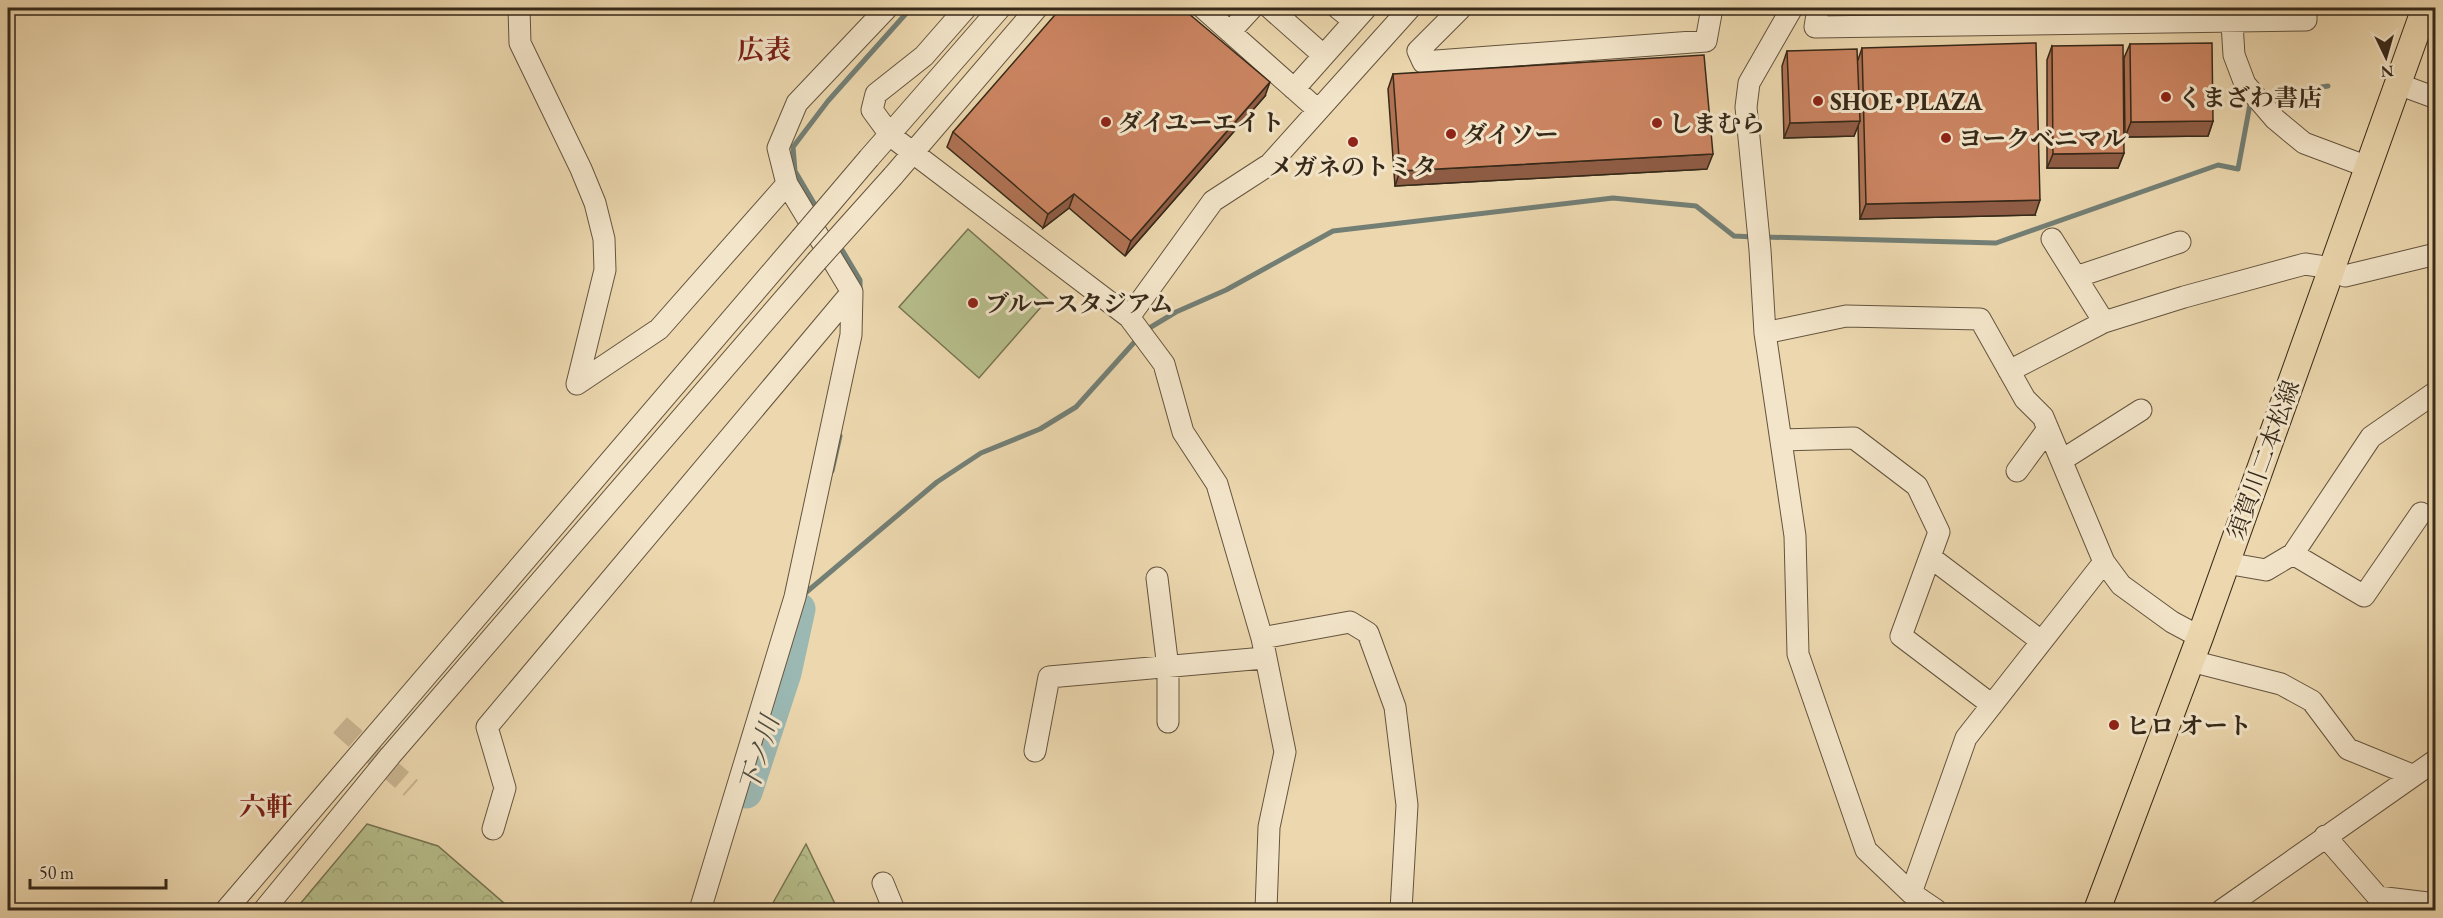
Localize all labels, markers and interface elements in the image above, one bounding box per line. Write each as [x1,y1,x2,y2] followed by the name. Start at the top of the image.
[2356,27,2416,87] north arrow
[737,32,791,67] district label: 広表
[2380,60,2395,82] text: N
[2178,82,2322,113] place label: くまざわ書店
[1830,86,1983,117] place label: SHOE･PLAZA
[2159,90,2173,104] marker: くまざわ書店
[1811,94,1825,108] marker: SHOE･PLAZA
[1118,107,1285,138] place label: ダイユーエイト
[1669,108,1765,139] place label: しまむら
[1099,115,1113,129] marker: ダイユーエイト
[1650,116,1664,130] marker: しまむら
[1463,119,1559,150] place label: ダイソー
[1958,123,2126,154] place label: ヨークベニマル
[1444,127,1458,141] marker: ダイソー
[1939,131,1953,145] marker: ヨークベニマル
[1346,135,1360,149] marker: メガネのトミタ
[1269,151,1437,182] place label: メガネのトミタ
[985,288,1173,319] place label: ブルースタジアム
[966,296,980,310] marker: ブルースタジアム
[2220,376,2306,544] street label: 須賀川二本松線
[731,709,788,796] water label: 下ノ川
[2126,710,2252,741] place label: ヒロ オート
[2107,718,2121,732] marker: ヒロ オート
[239,789,293,824] district label: 六軒
[30,852,166,890] scale bar
[39,861,74,884] text: 50 m

